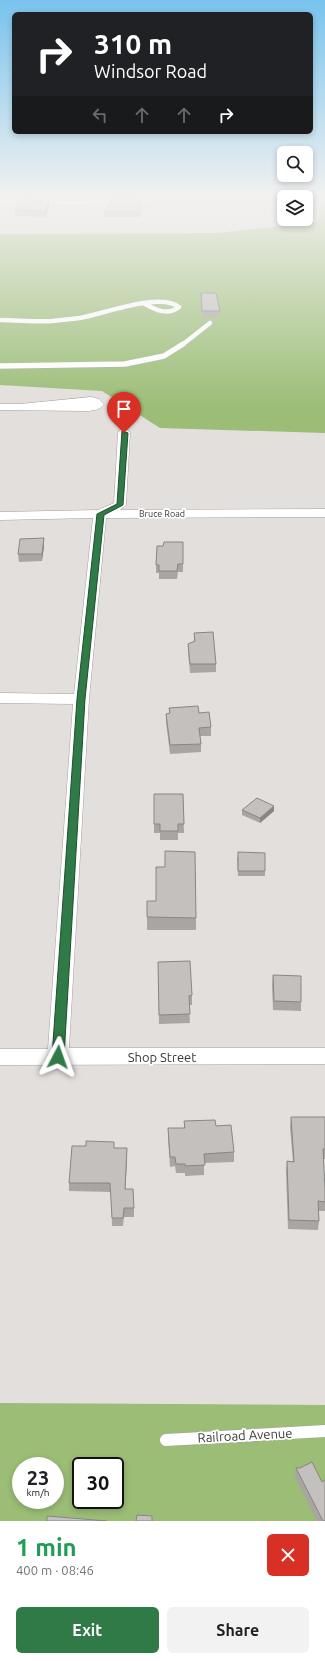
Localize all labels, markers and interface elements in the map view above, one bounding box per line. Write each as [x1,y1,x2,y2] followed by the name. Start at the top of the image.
[28,28,80,80] icon: right
[94,28,172,59] text: 310 m
[94,61,207,81] text: Windsor Road
[89,104,111,126] icon: left
[131,104,153,126] icon: ahead
[173,104,195,126] icon: ahead
[215,104,237,126] icon: right
[277,146,313,226] map controls
[277,146,313,182] button: search
[277,190,313,226] button: layers
[107,392,141,433] pin
[113,398,135,420] icon: arrive
[139,509,185,519] street label: Bruce Road
[37,1036,79,1078] position arrow
[128,1050,196,1064] street label: Shop Street
[197,1426,293,1444] street label: Railroad Avenue
[72,1457,124,1509] speed limit sign: 30
[27,1466,49,1489] text: 23
[26,1487,50,1498] text: km/h
[16,1534,77,1561] text: 1 min
[267,1534,309,1576] button: close
[16,1563,94,1577] text: 400 m · 08:46
[16,1607,159,1653] button: Exit
[167,1607,309,1653] button: Share

